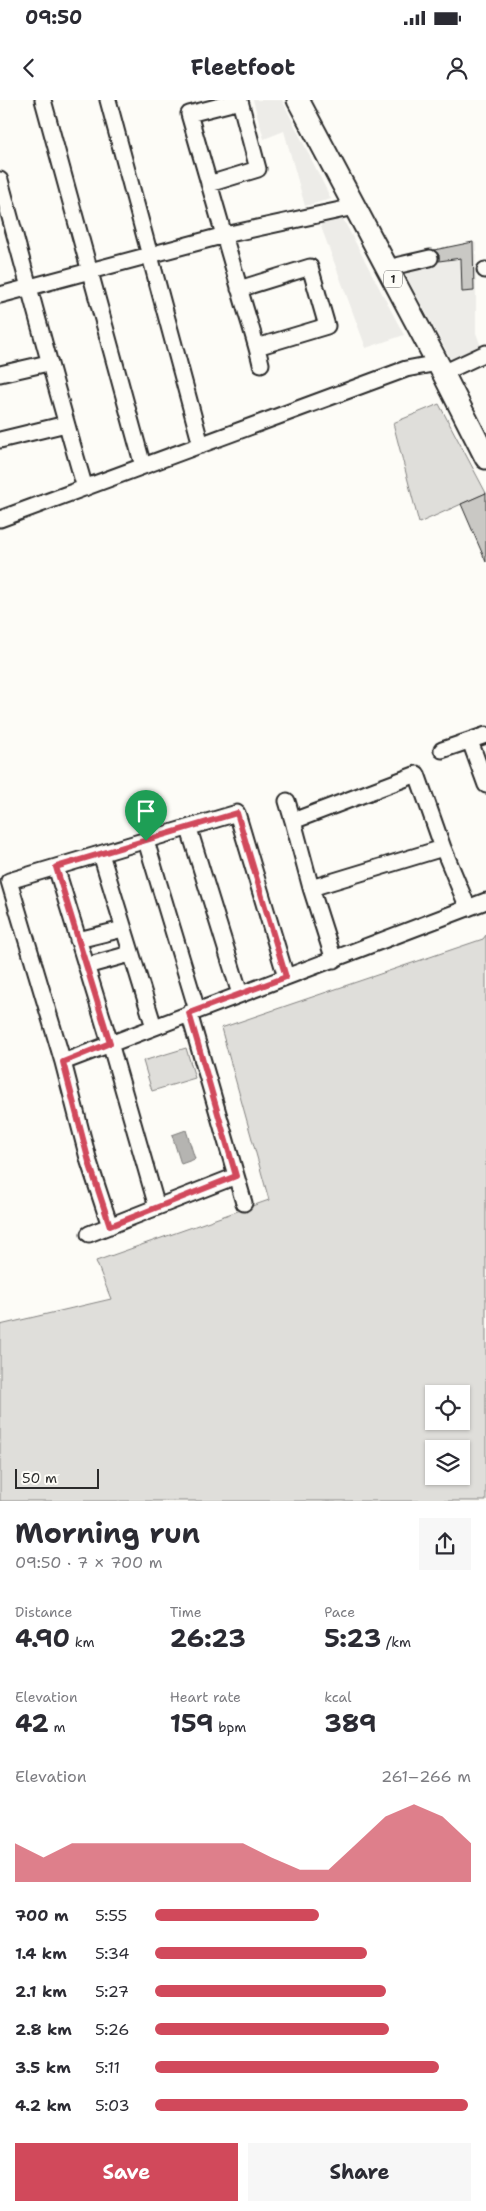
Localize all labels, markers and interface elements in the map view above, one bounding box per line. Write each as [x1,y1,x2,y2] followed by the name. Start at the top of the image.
[25,5,82,30] text: 09:50
[191,53,295,82] text: Fleetfoot
[15,54,43,82] icon: back
[443,54,471,82] icon: person
[384,270,402,288] road number: 1
[125,790,167,841] pin
[132,797,160,825] icon: arrive
[425,1385,470,1485] map controls
[425,1385,470,1430] button: locate
[425,1440,470,1485] button: layers
[15,1466,99,1489] scale bar
[22,1469,57,1487] text: 50 m
[15,1514,200,1552] text: Morning run
[419,1518,471,1570] button: share
[15,1552,163,1573] text: 09:50 · 7 × 700 m
[15,1603,72,1621] text: Distance
[170,1603,202,1621] text: Time
[324,1603,355,1621] text: Pace
[15,1621,70,1655] text: 4.90
[170,1621,246,1655] text: 26:23
[324,1621,381,1655] text: 5:23
[70,1633,95,1651] text: km
[381,1633,411,1651] text: /km
[15,1688,78,1706] text: Elevation
[170,1688,241,1706] text: Heart rate
[324,1688,352,1706] text: kcal
[15,1706,49,1740] text: 42
[170,1706,213,1740] text: 159
[324,1706,376,1740] text: 389
[49,1718,65,1736] text: m
[213,1718,246,1736] text: bpm
[15,1766,87,1787] text: Elevation
[381,1766,471,1787] text: 261–266 m
[15,1905,69,1926] text: 700 m
[95,1905,127,1926] text: 5:55
[15,1943,67,1964] text: 1.4 km
[95,1943,130,1964] text: 5:34
[15,1981,67,2002] text: 2.1 km
[95,1981,129,2002] text: 5:27
[15,2019,72,2040] text: 2.8 km
[95,2019,129,2040] text: 5:26
[15,2057,71,2078] text: 3.5 km
[95,2057,120,2078] text: 5:11
[15,2095,71,2116] text: 4.2 km
[95,2095,130,2116] text: 5:03
[15,2143,238,2201] button: Save
[248,2143,471,2201] button: Share

